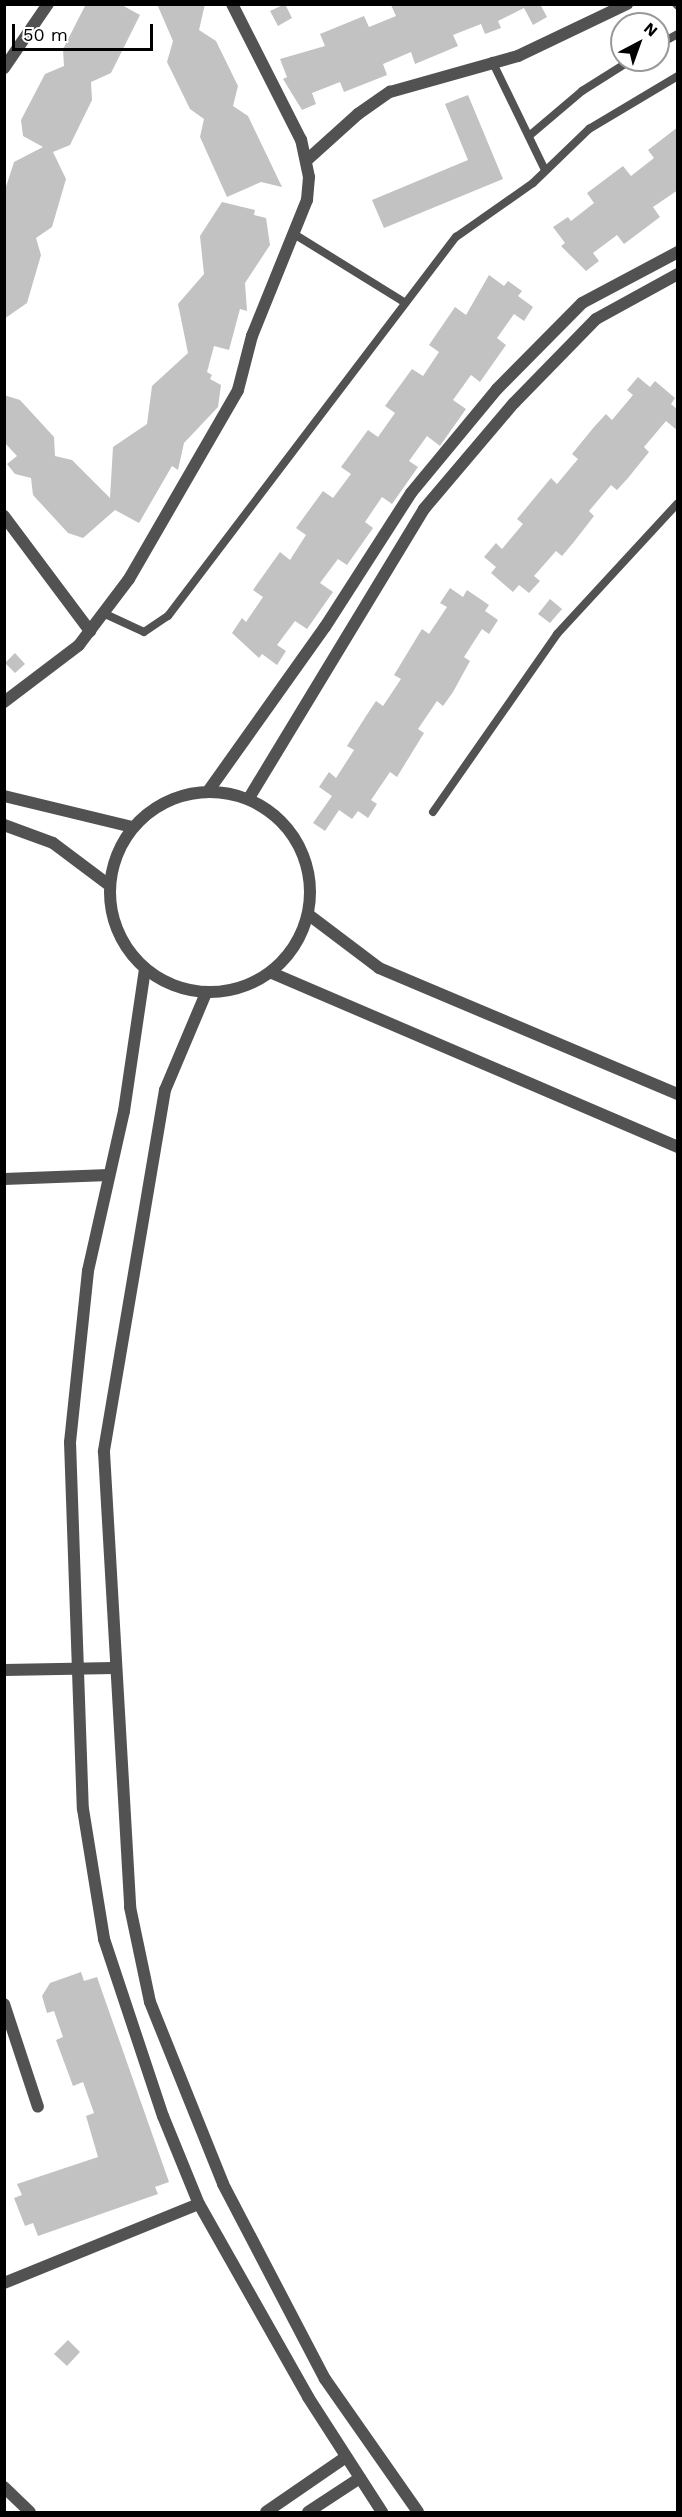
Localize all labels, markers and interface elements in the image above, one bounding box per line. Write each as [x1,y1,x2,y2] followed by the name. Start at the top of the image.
[15,12,156,50] scale bar
[610,12,670,72] north arrow
[640,18,662,41] text: N
[23,24,68,45] text: 50 m

